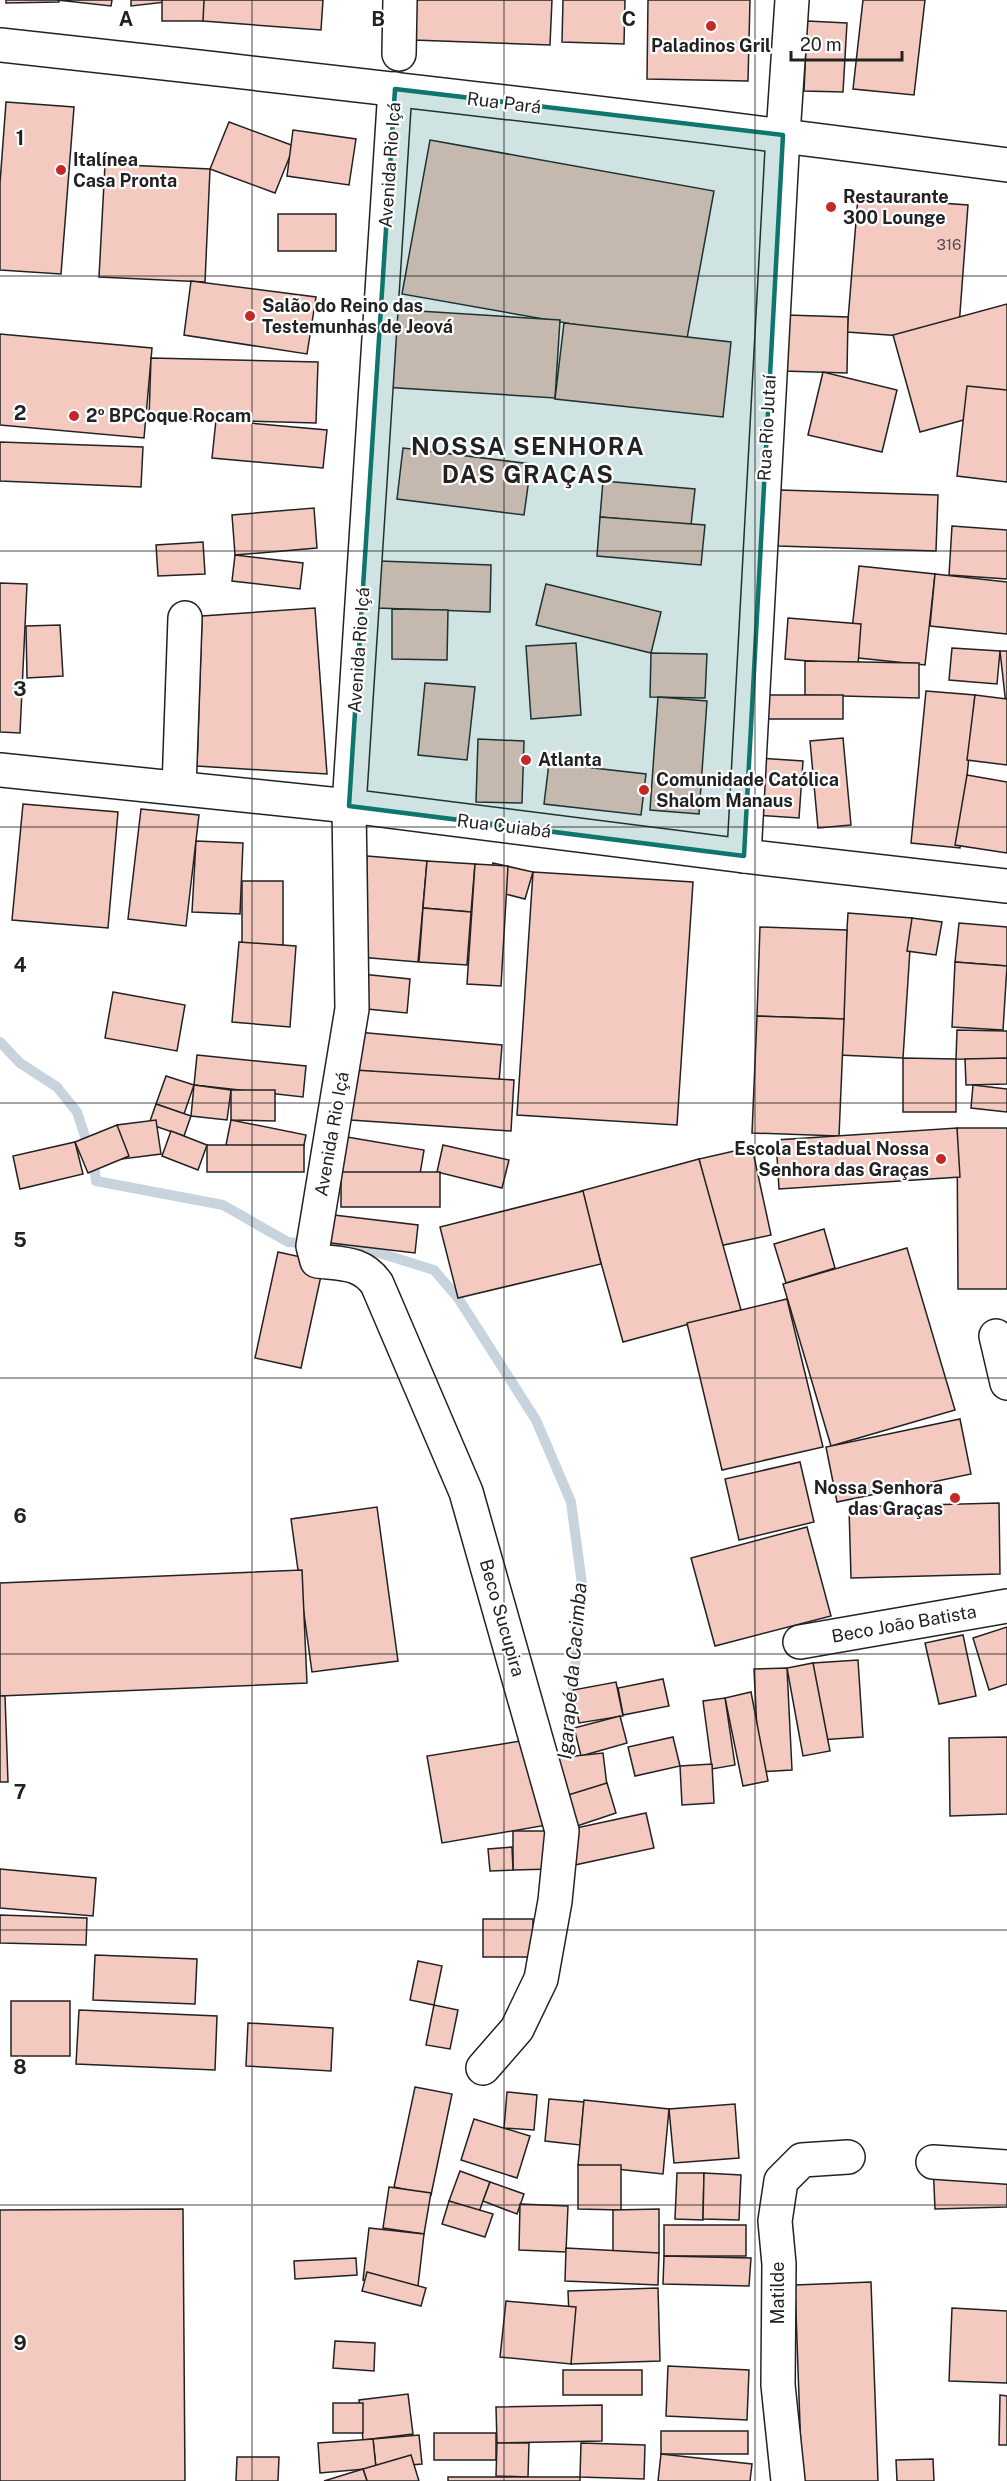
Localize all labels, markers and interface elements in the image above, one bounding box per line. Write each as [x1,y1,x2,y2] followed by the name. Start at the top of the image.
[119,7,133,31] text: A
[371,7,385,31] text: B
[622,7,636,31] text: C
[704,19,718,33] marker: Paladinos Gril
[791,24,902,62] scale bar
[800,34,842,55] text: 20 m
[651,35,771,56] place label: Paladinos Gril
[466,88,542,117] street label: Rua Pará
[375,101,404,229] street label: Avenida Rio Içá
[16,126,24,150] text: 1
[73,149,177,191] place label: Italínea Casa Pronta
[54,163,68,177] marker: Italínea Casa Pronta
[843,186,949,228] place label: Restaurante 300 Lounge
[824,200,838,214] marker: Restaurante 300 Lounge
[937,236,961,253] house number: 316
[262,295,453,337] place label: Salão do Reino das Testemunhas de Jeová
[243,309,257,323] marker: Salão do Reino das Testemunhas de Jeová
[753,374,780,482] street label: Rua Rio Jutaí
[14,401,26,425] text: 2
[86,405,251,426] place label: 2º BPCoque Rocam
[67,409,81,423] marker: 2º BPCoque Rocam
[411,432,645,489] district label: NOSSA SENHORA DAS GRAÇAS
[344,586,373,714] street label: Avenida Rio Içá
[13,677,27,701] text: 3
[538,749,602,770] place label: Atlanta
[519,753,533,767] marker: Atlanta
[656,769,839,811] place label: Comunidade Católica Shalom Manaus
[637,783,651,797] marker: Comunidade Católica Shalom Manaus
[456,809,552,842] street label: Rua Cuiabá
[13,953,27,977] text: 4
[310,1070,353,1198] street label: Avenida Rio Içá
[734,1138,929,1180] place label: Escola Estadual Nossa Senhora das Graças
[934,1152,948,1166] marker: Escola Estadual Nossa Senhora das Graças
[13,1228,27,1252] text: 5
[814,1477,943,1519] place label: Nossa Senhora das Graças
[948,1491,962,1505] marker: Nossa Senhora das Graças
[13,1504,27,1528] text: 6
[476,1557,529,1679] street label: Beco Sucupira
[552,1582,592,1760] water label: Igarapé da Cacimba
[830,1600,978,1647] street label: Beco João Batista
[14,1780,26,1804] text: 7
[13,2055,27,2079] text: 8
[767,2262,788,2324] street label: Matilde
[13,2331,27,2355] text: 9

